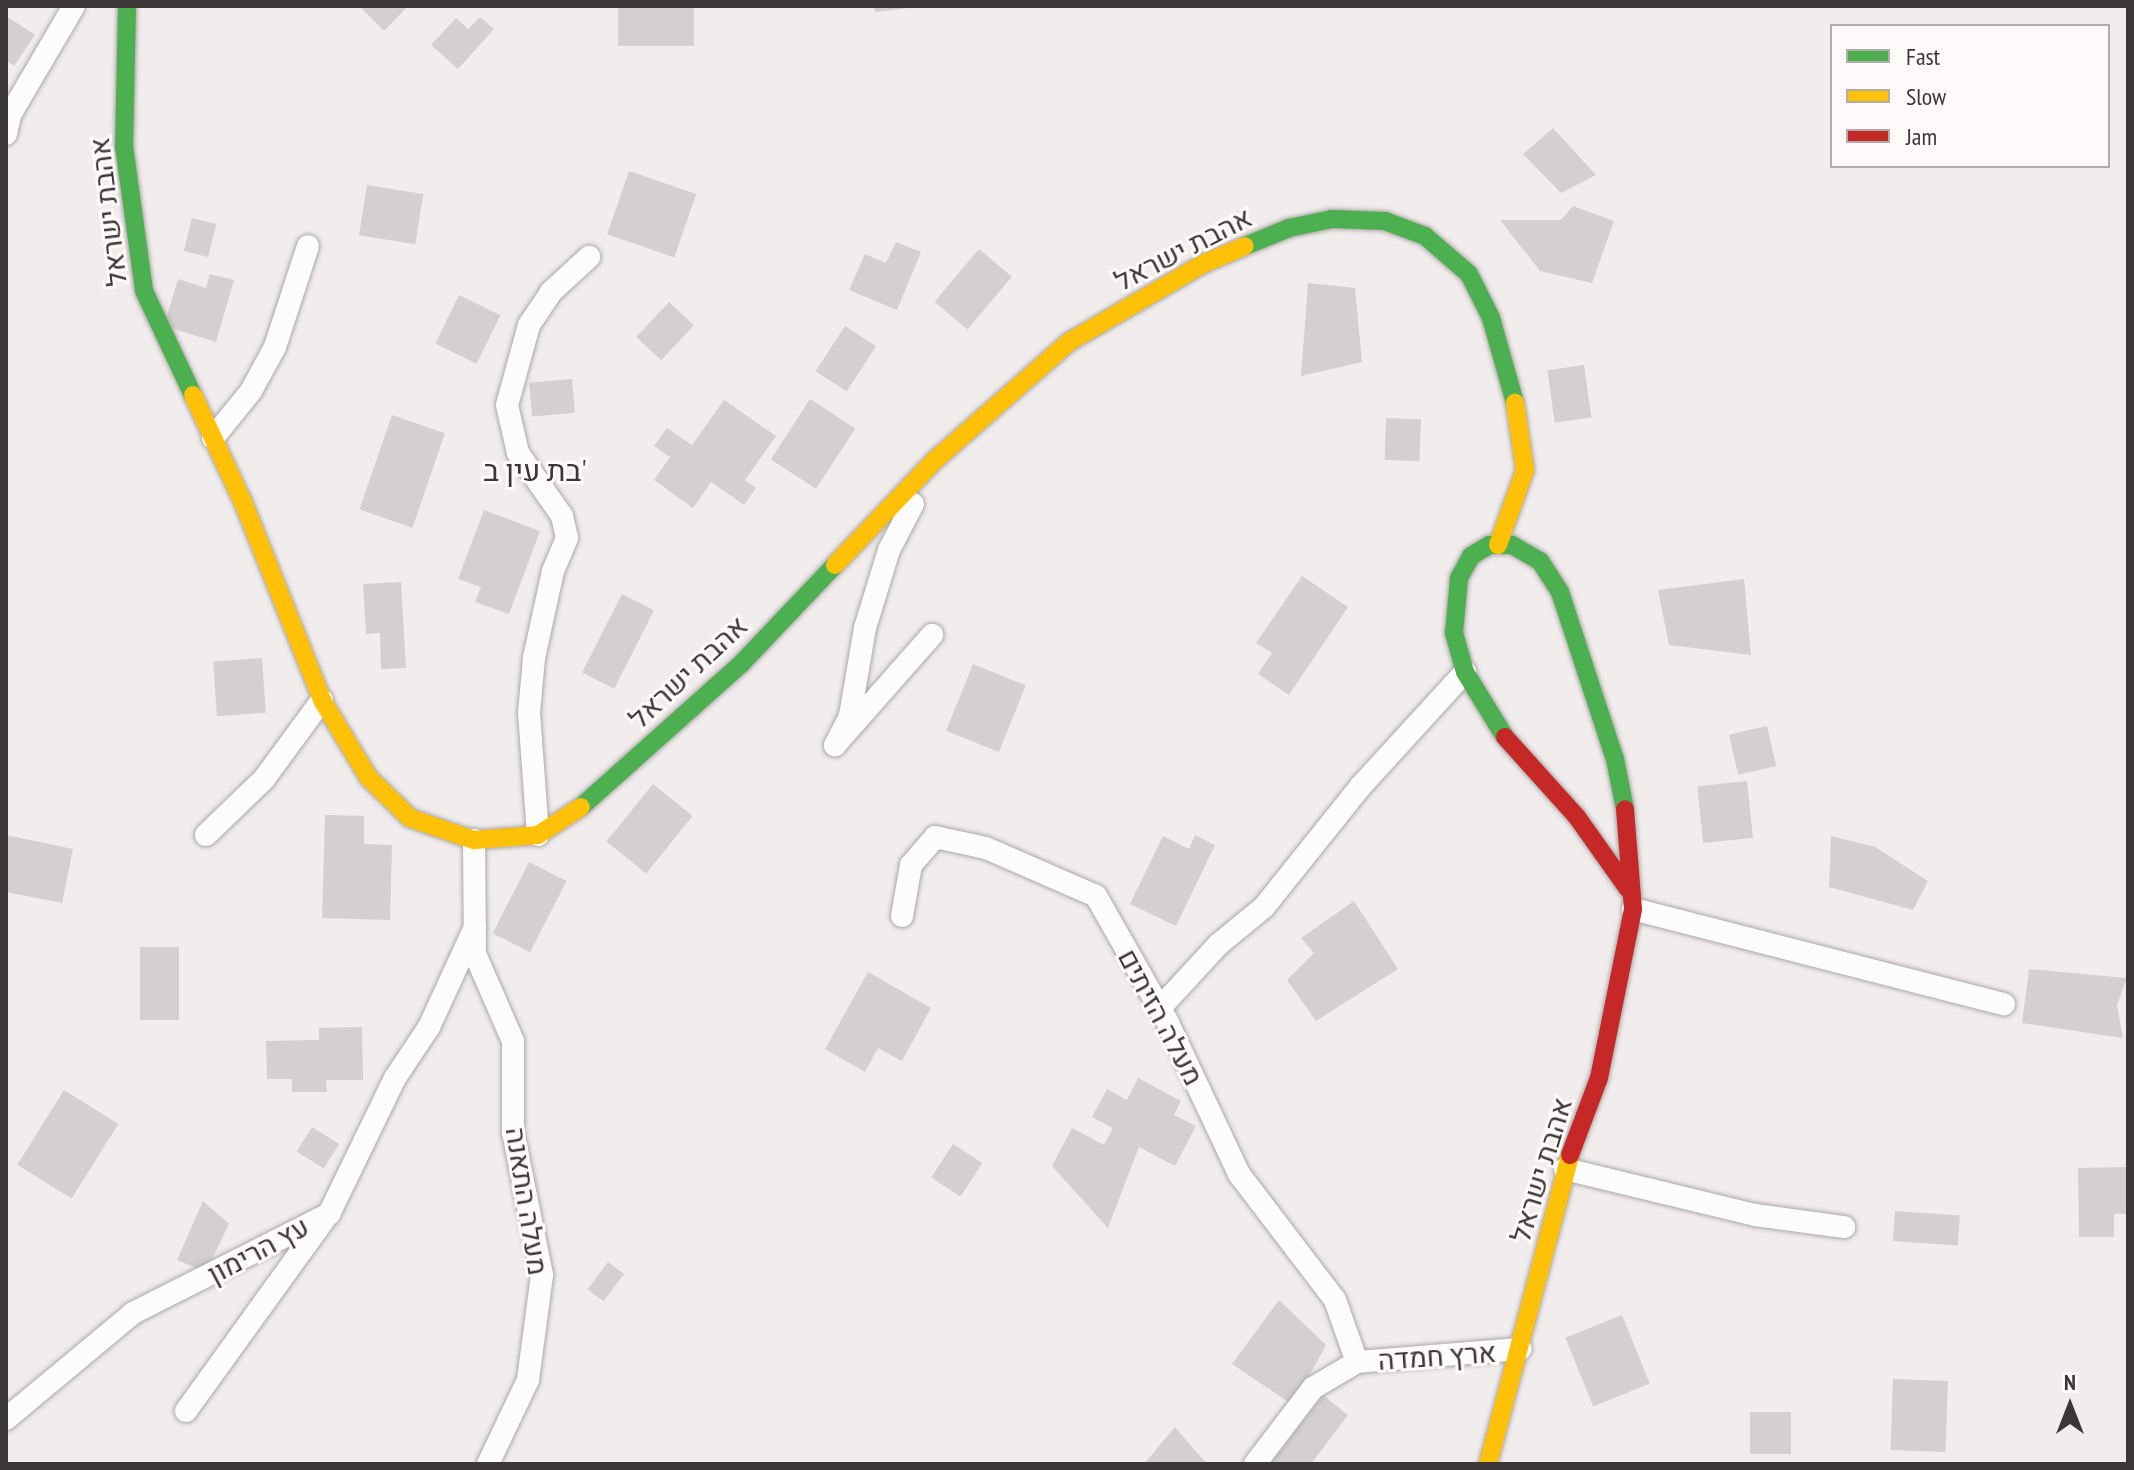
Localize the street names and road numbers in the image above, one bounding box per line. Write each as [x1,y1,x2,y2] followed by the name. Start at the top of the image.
[82,136,134,288] street label: אהבת ישראל
[1109,200,1257,298] street label: אהבת ישראל
[622,609,754,735] street label: אהבת ישראל
[1111,943,1211,1091] street label: מעלה הזיתים
[1503,1094,1579,1246] street label: אהבת ישראל
[499,1125,555,1277] street label: מעלה התאנה
[202,1209,314,1291] street label: עץ הרימון
[1377,1335,1497,1377] street label: ארץ חמדה

